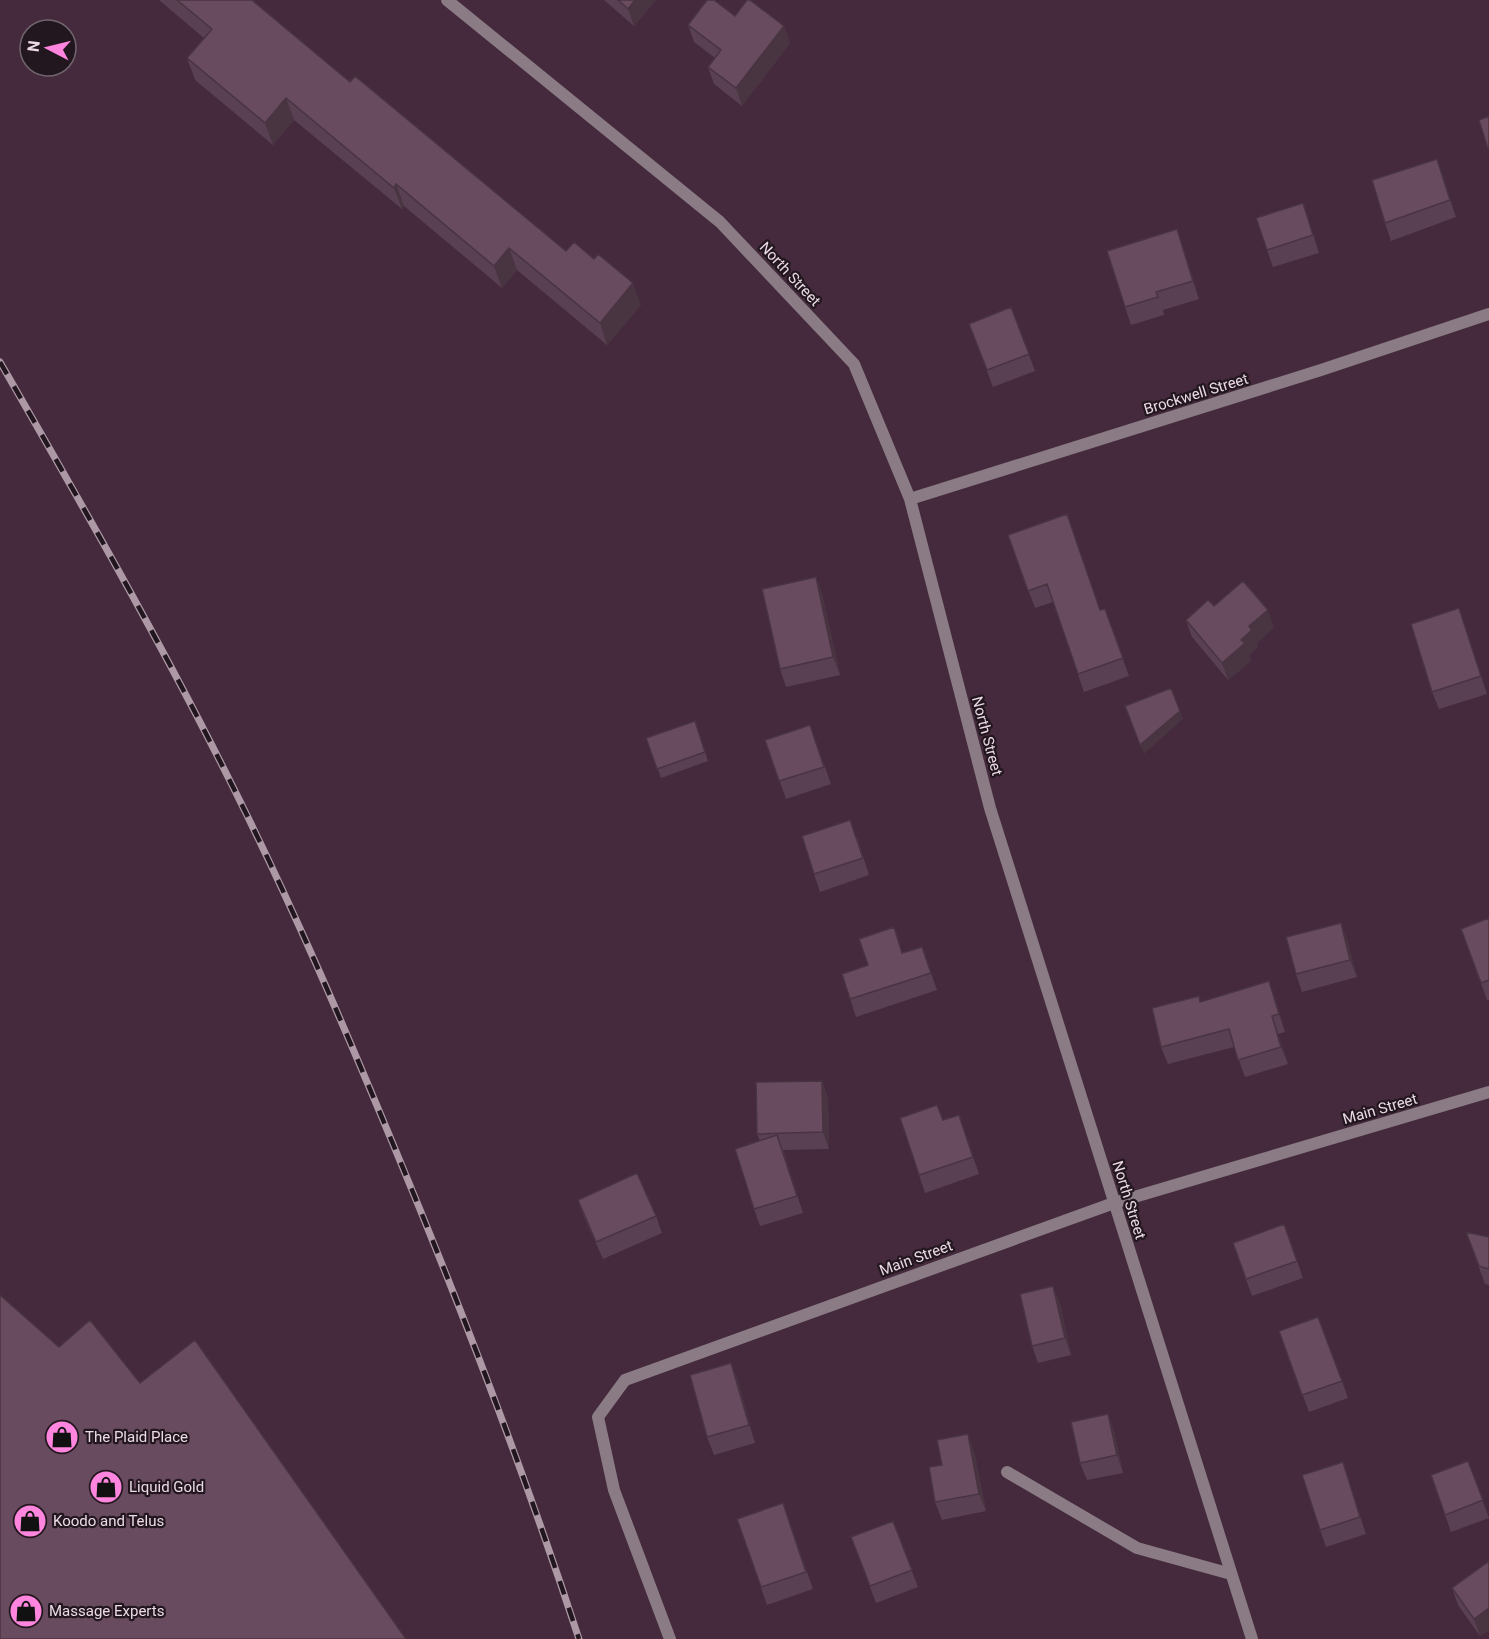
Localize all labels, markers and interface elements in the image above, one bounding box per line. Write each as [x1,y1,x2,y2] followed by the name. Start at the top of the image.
[18,18,78,78] north arrow
[23,39,44,53] text: N
[756,238,824,310] street label: North Street
[1142,370,1250,418] street label: Brockwell Street
[968,694,1006,778] street label: North Street
[1341,1090,1419,1128] street label: Main Street
[1109,1159,1149,1242] street label: North Street
[877,1236,955,1280] street label: Main Street
[44,1419,80,1455] shop icon: The Plaid Place
[85,1428,188,1446] place label: The Plaid Place
[88,1469,124,1505] shop icon: Liquid Gold
[129,1478,204,1496] place label: Liquid Gold
[12,1503,48,1539] shop icon: Koodo and Telus
[53,1512,164,1530] place label: Koodo and Telus
[8,1593,44,1629] shop icon: Massage Experts
[49,1602,164,1620] place label: Massage Experts

